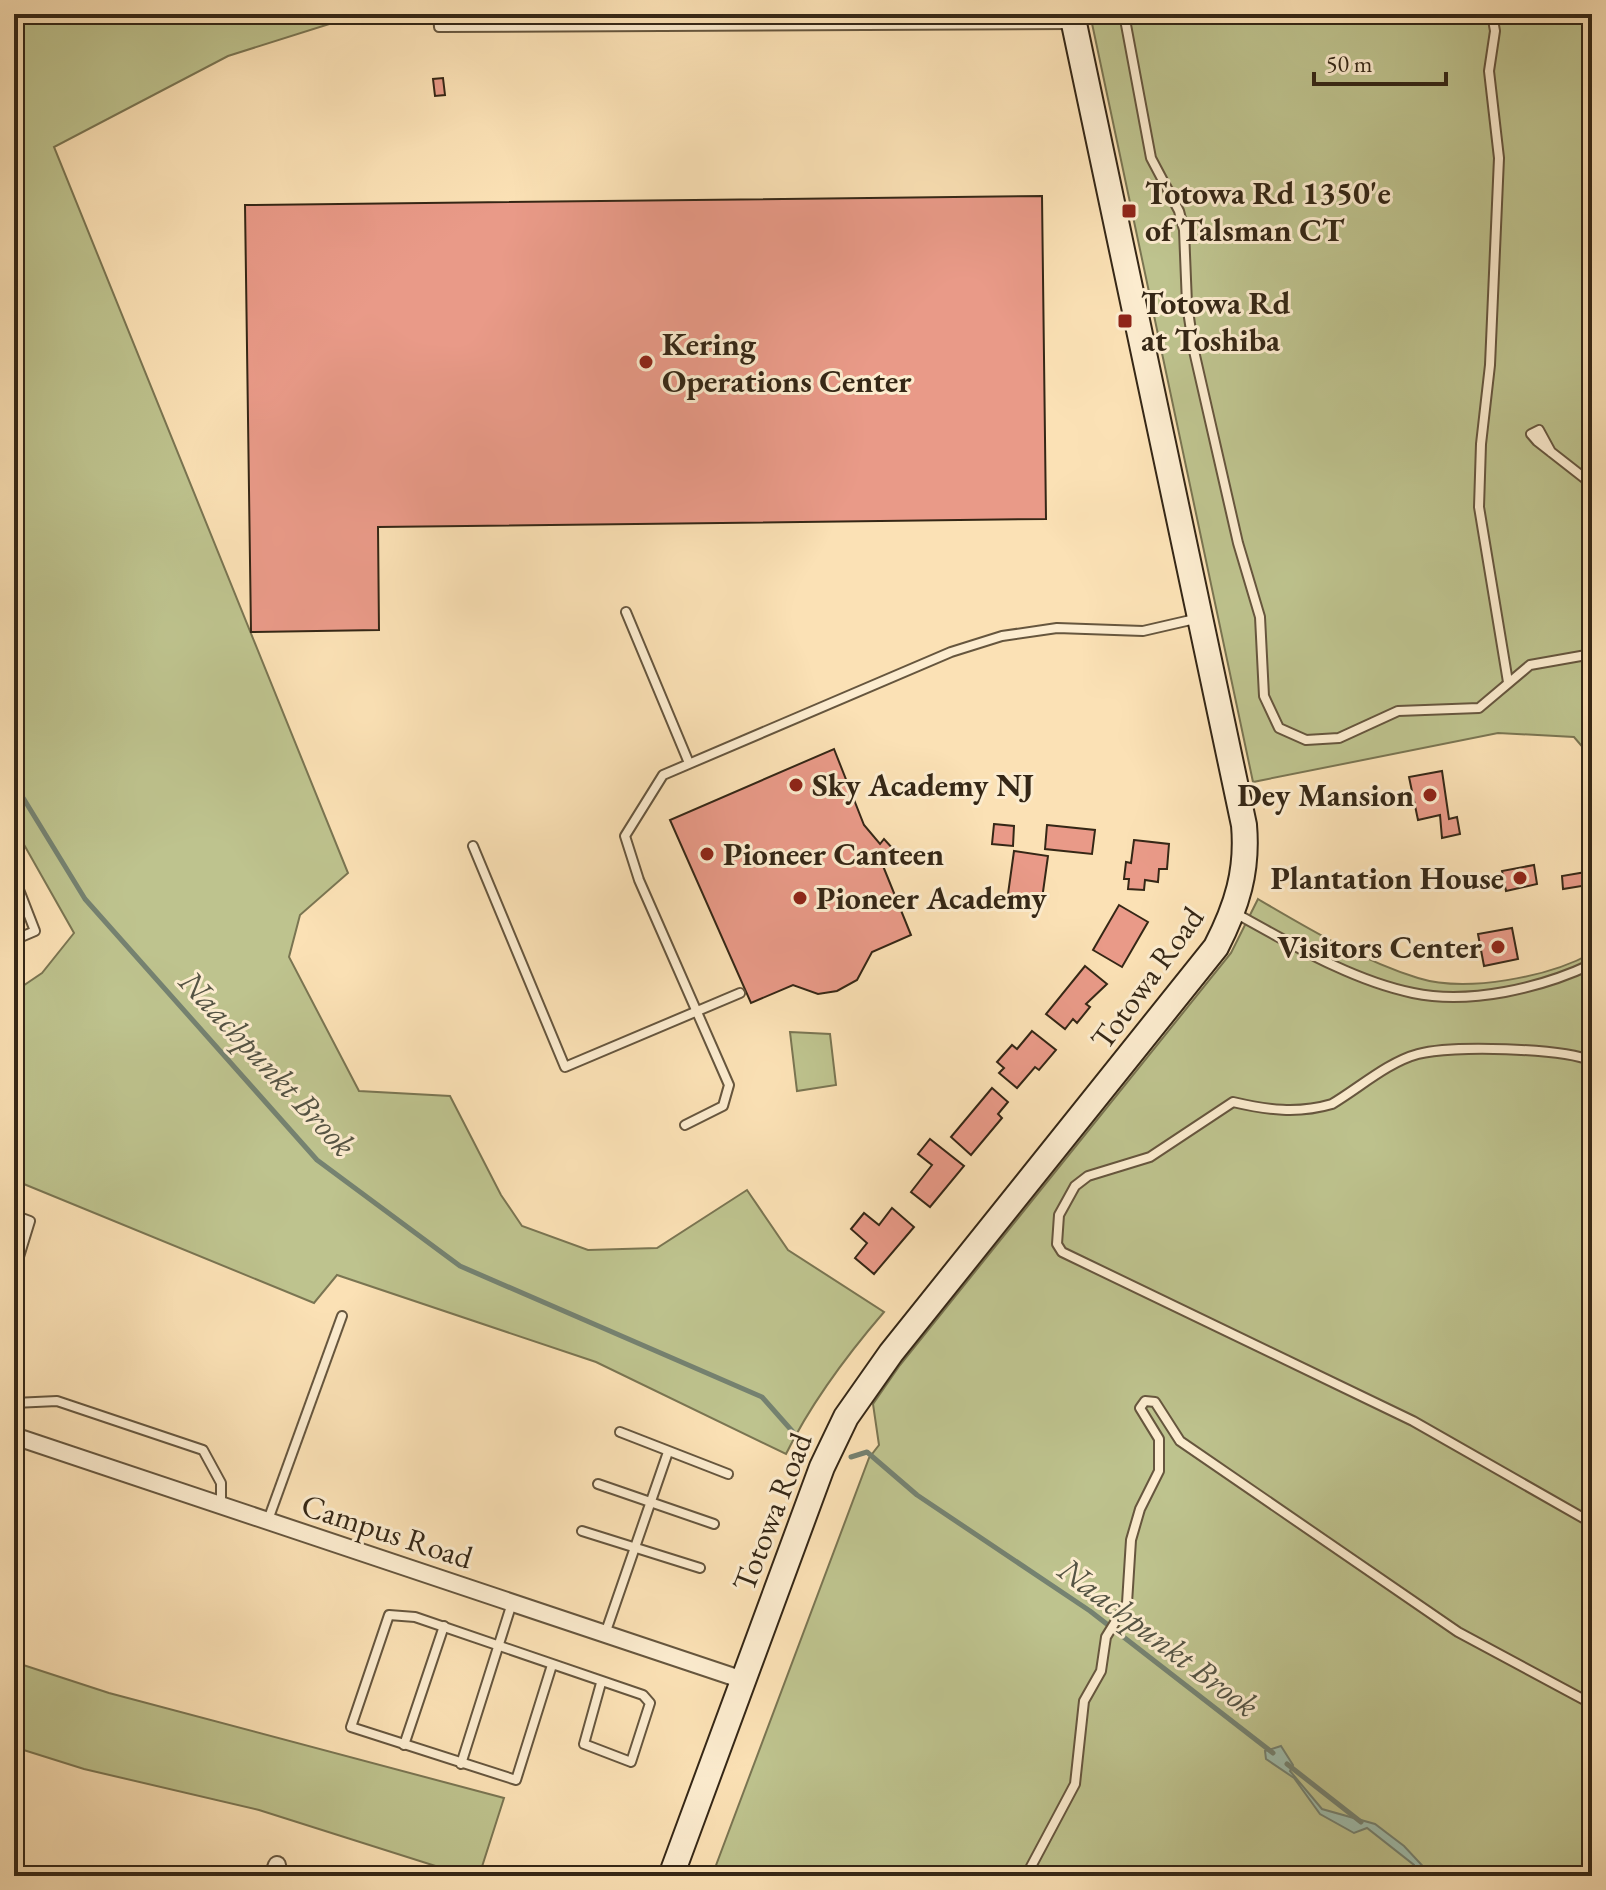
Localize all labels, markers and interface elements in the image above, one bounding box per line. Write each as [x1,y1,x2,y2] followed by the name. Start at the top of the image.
[1314,36,1446,86] scale bar
[1326,48,1373,79] text: 50 m
[1145,172,1391,251] place label: Totowa Rd 1350'e of Talsman CT
[1120,202,1138,220] marker: Totowa Rd 1350'e of Talsman CT
[1141,282,1291,361] place label: Totowa Rd at Toshiba
[1116,312,1134,330] marker: Totowa Rd at Toshiba
[662,323,912,402] place label: Kering Operations Center
[637,353,655,371] marker: Kering Operations Center
[812,764,1034,806] place label: Sky Academy NJ
[1237,774,1414,816] place label: Dey Mansion
[787,776,805,794] marker: Sky Academy NJ
[1421,786,1439,804] marker: Dey Mansion
[723,833,944,875] place label: Pioneer Canteen
[698,845,716,863] marker: Pioneer Canteen
[1270,857,1504,899] place label: Plantation House
[1511,869,1529,887] marker: Plantation House
[816,877,1047,919] place label: Pioneer Academy
[791,889,809,907] marker: Pioneer Academy
[1081,897,1214,1058] street label: Totowa Road
[1277,926,1483,968] place label: Visitors Center
[1489,938,1507,956] marker: Visitors Center
[169,959,366,1166] water label: Naachpunkt Brook
[722,1426,822,1597] street label: Totowa Road
[296,1484,479,1579] street label: Campus Road
[1049,1547,1268,1727] water label: Naachpunkt Brook

